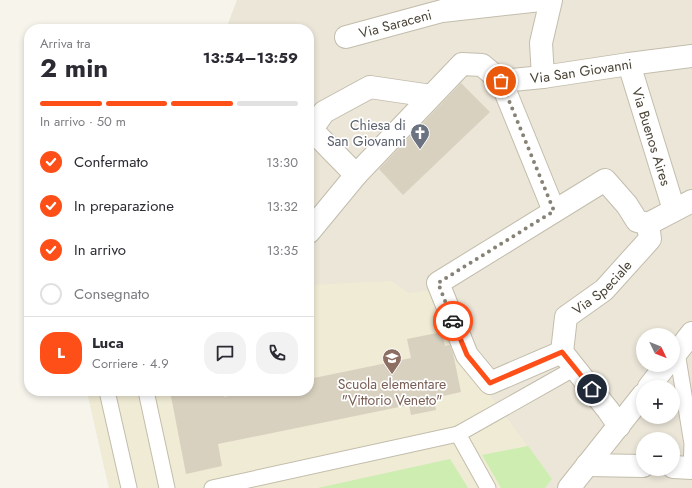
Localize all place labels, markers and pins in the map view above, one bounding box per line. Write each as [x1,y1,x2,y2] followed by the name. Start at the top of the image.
[484,64,518,98] pin
[327,115,406,151] place label: Chiesa di San Giovanni
[409,122,431,150] church icon: Chiesa di San Giovanni
[381,347,403,375] school or university icon: Scuola elementare "Vittorio Veneto"
[575,372,609,406] pin
[338,374,446,410] place label: Scuola elementare "Vittorio Veneto"

